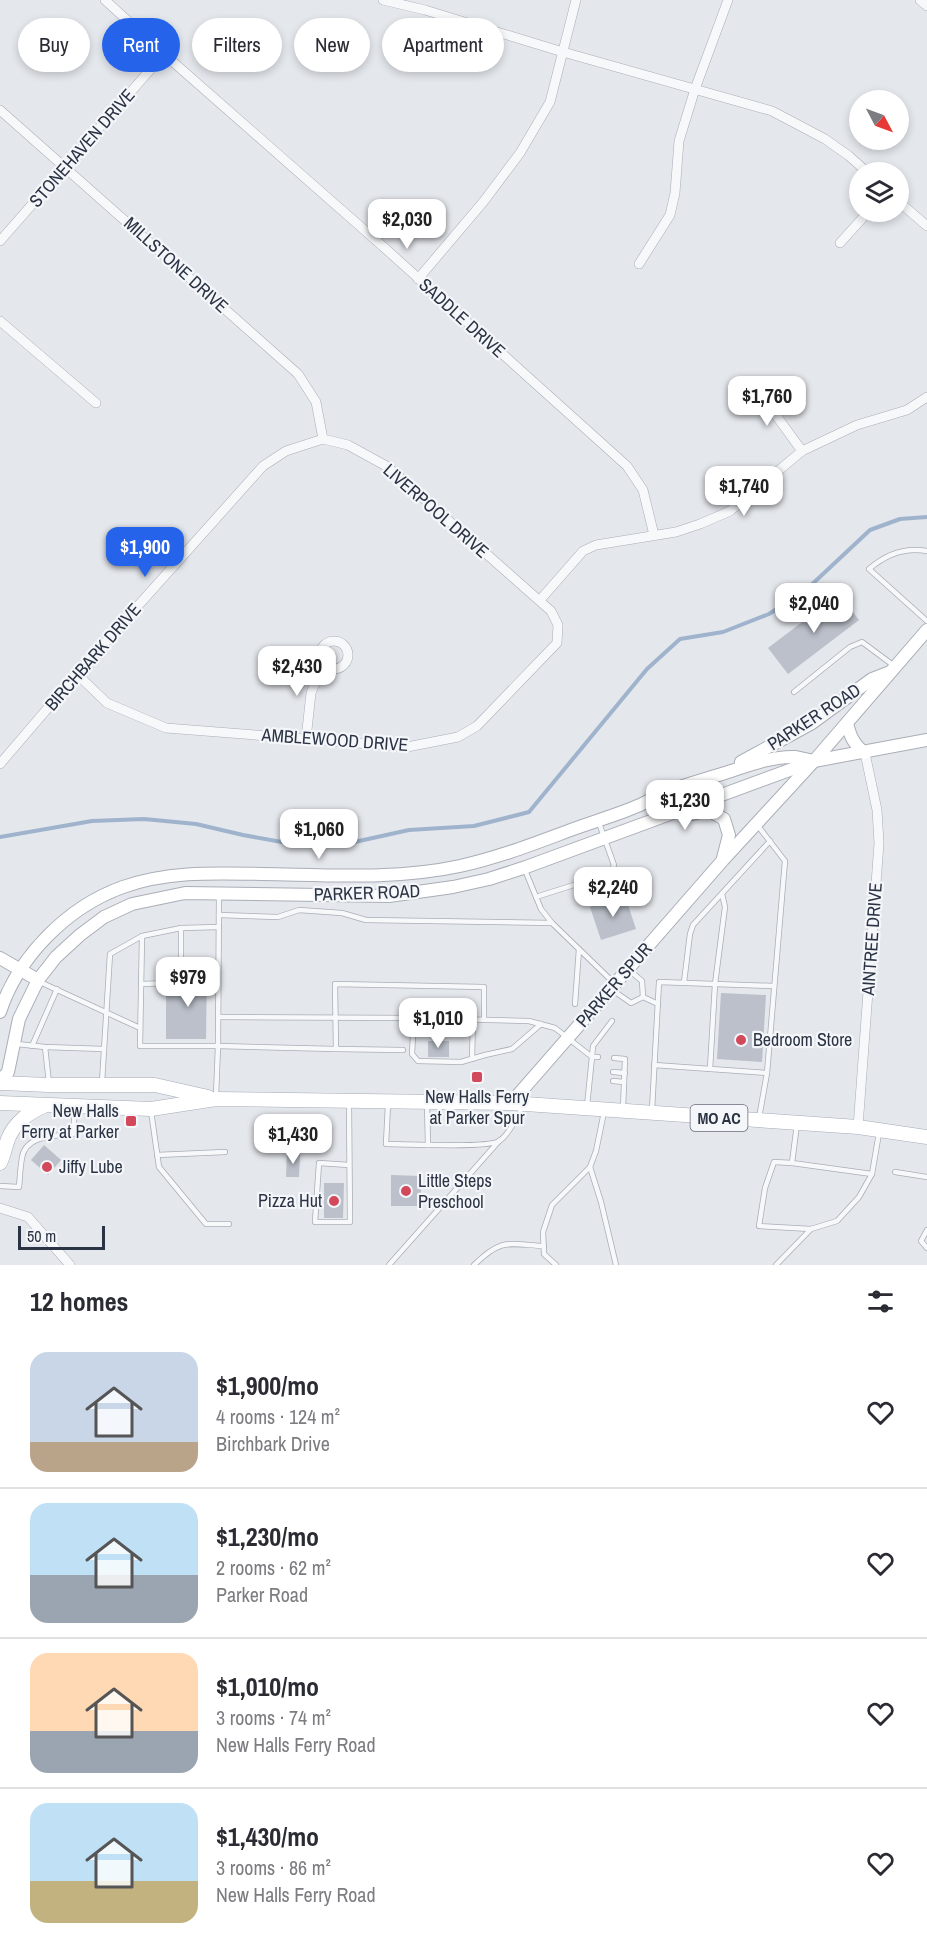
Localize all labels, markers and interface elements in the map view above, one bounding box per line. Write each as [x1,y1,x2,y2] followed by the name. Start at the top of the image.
[18,18,90,72] chip: Buy
[102,18,180,72] chip: Rent
[192,18,282,72] chip: Filters
[294,18,370,72] chip: New
[382,18,504,72] chip: Apartment
[23,83,140,212] street label: STONEHAVEN DRIVE
[849,90,909,150] north arrow
[849,90,909,222] map controls
[849,162,909,222] button: layers
[358,199,456,250] pin: $2,030
[382,205,432,232] text: $2,030
[119,211,234,318] street label: MILLSTONE DRIVE
[414,272,511,363] street label: SADDLE DRIVE
[718,376,816,427] pin: $1,760
[742,382,792,409] text: $1,760
[378,458,494,563] street label: LIVERPOOL DRIVE
[695,466,793,517] pin: $1,740
[719,472,769,499] text: $1,740
[96,527,194,578] pin: $1,900
[120,533,170,560] text: $1,900
[765,583,863,634] pin: $2,040
[789,589,839,616] text: $2,040
[39,597,146,716] street label: BIRCHBARK DRIVE
[248,646,346,697] pin: $2,430
[272,652,322,679] text: $2,430
[762,677,865,756] street label: PARKER ROAD
[260,722,409,757] street label: AMBLEWOOD DRIVE
[636,780,734,831] pin: $1,230
[660,786,710,813] text: $1,230
[270,809,368,860] pin: $1,060
[294,815,344,842] text: $1,060
[564,867,662,918] pin: $2,240
[588,873,638,900] text: $2,240
[313,878,421,907] street label: PARKER ROAD
[855,882,888,997] street label: AINTREE DRIVE
[570,937,658,1032] street label: PARKER SPUR
[152,957,224,1008] pin: $979
[170,963,206,990] text: $979
[389,998,487,1049] pin: $1,010
[413,1004,463,1031] text: $1,010
[753,1027,852,1052] place label: Bedroom Store
[734,1033,748,1047] marker: Bedroom Store
[470,1070,484,1084] marker: New Halls Ferry at Parker Spur
[425,1084,530,1130] place label: New Halls Ferry at Parker Spur
[21,1098,119,1144] place label: New Halls Ferry at Parker
[690,1105,748,1131] road number: MO AC
[124,1114,138,1128] marker: New Halls Ferry at Parker
[244,1114,342,1165] pin: $1,430
[268,1120,318,1147] text: $1,430
[59,1154,123,1179] place label: Jiffy Lube
[40,1160,54,1174] marker: Jiffy Lube
[418,1168,492,1214] place label: Little Steps Preschool
[399,1184,413,1198] marker: Little Steps Preschool
[258,1188,322,1213] place label: Pizza Hut
[327,1194,341,1208] marker: Pizza Hut
[18,1223,105,1250] scale bar
[27,1225,56,1247] text: 50 m
[30,1284,128,1319] text: 12 homes
[864,1285,897,1318] icon: filters
[216,1368,319,1403] text: $1,900/mo
[78,1376,150,1448] icon: home
[864,1396,897,1429] icon: heart
[216,1403,340,1430] text: 4 rooms · 124 m²
[216,1430,330,1457] text: Birchbark Drive
[216,1519,319,1554] text: $1,230/mo
[78,1527,150,1599] icon: home
[864,1547,897,1580] icon: heart
[216,1554,331,1581] text: 2 rooms · 62 m²
[216,1581,308,1608] text: Parker Road
[216,1669,319,1704] text: $1,010/mo
[78,1677,150,1749] icon: home
[864,1697,897,1730] icon: heart
[216,1704,331,1731] text: 3 rooms · 74 m²
[216,1731,376,1758] text: New Halls Ferry Road
[216,1819,319,1854] text: $1,430/mo
[78,1827,150,1899] icon: home
[864,1847,897,1880] icon: heart
[216,1854,331,1881] text: 3 rooms · 86 m²
[216,1881,376,1908] text: New Halls Ferry Road

